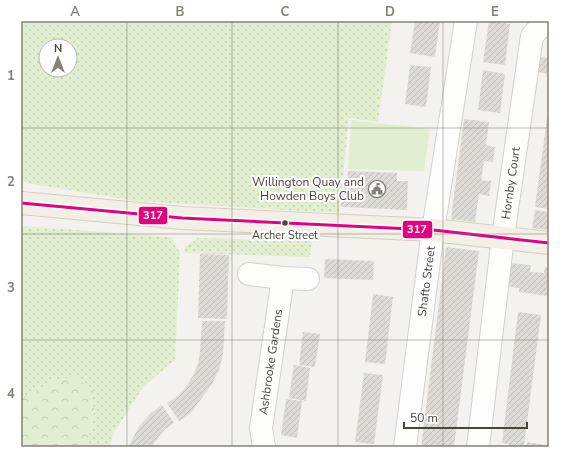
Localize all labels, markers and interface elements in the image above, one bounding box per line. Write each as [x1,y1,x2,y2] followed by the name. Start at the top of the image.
[70,3,80,21] text: A
[176,3,185,21] text: B
[281,3,290,21] text: C
[385,3,395,21] text: D
[491,3,499,21] text: E
[38,38,78,78] north arrow
[54,41,62,56] text: N
[7,67,15,85] text: 1
[498,145,524,220] street label: Hornby Court
[7,173,15,191] text: 2
[252,174,364,204] place label: Willington Quay and Howden Boys Club
[367,179,387,199] public building icon: Willington Quay and Howden Boys Club
[138,206,168,225] line badge: 317
[143,208,163,223] text: 317
[280,218,290,228] marker: Archer Street
[402,220,433,239] line badge: 317
[407,222,427,237] text: 317
[252,228,318,243] place label: Archer Street
[414,244,439,318] street label: Shafto Street
[7,279,15,297] text: 3
[255,308,286,416] street label: Ashbrooke Gardens
[7,385,15,403] text: 4
[404,404,527,430] scale bar
[410,410,438,426] text: 50 m

